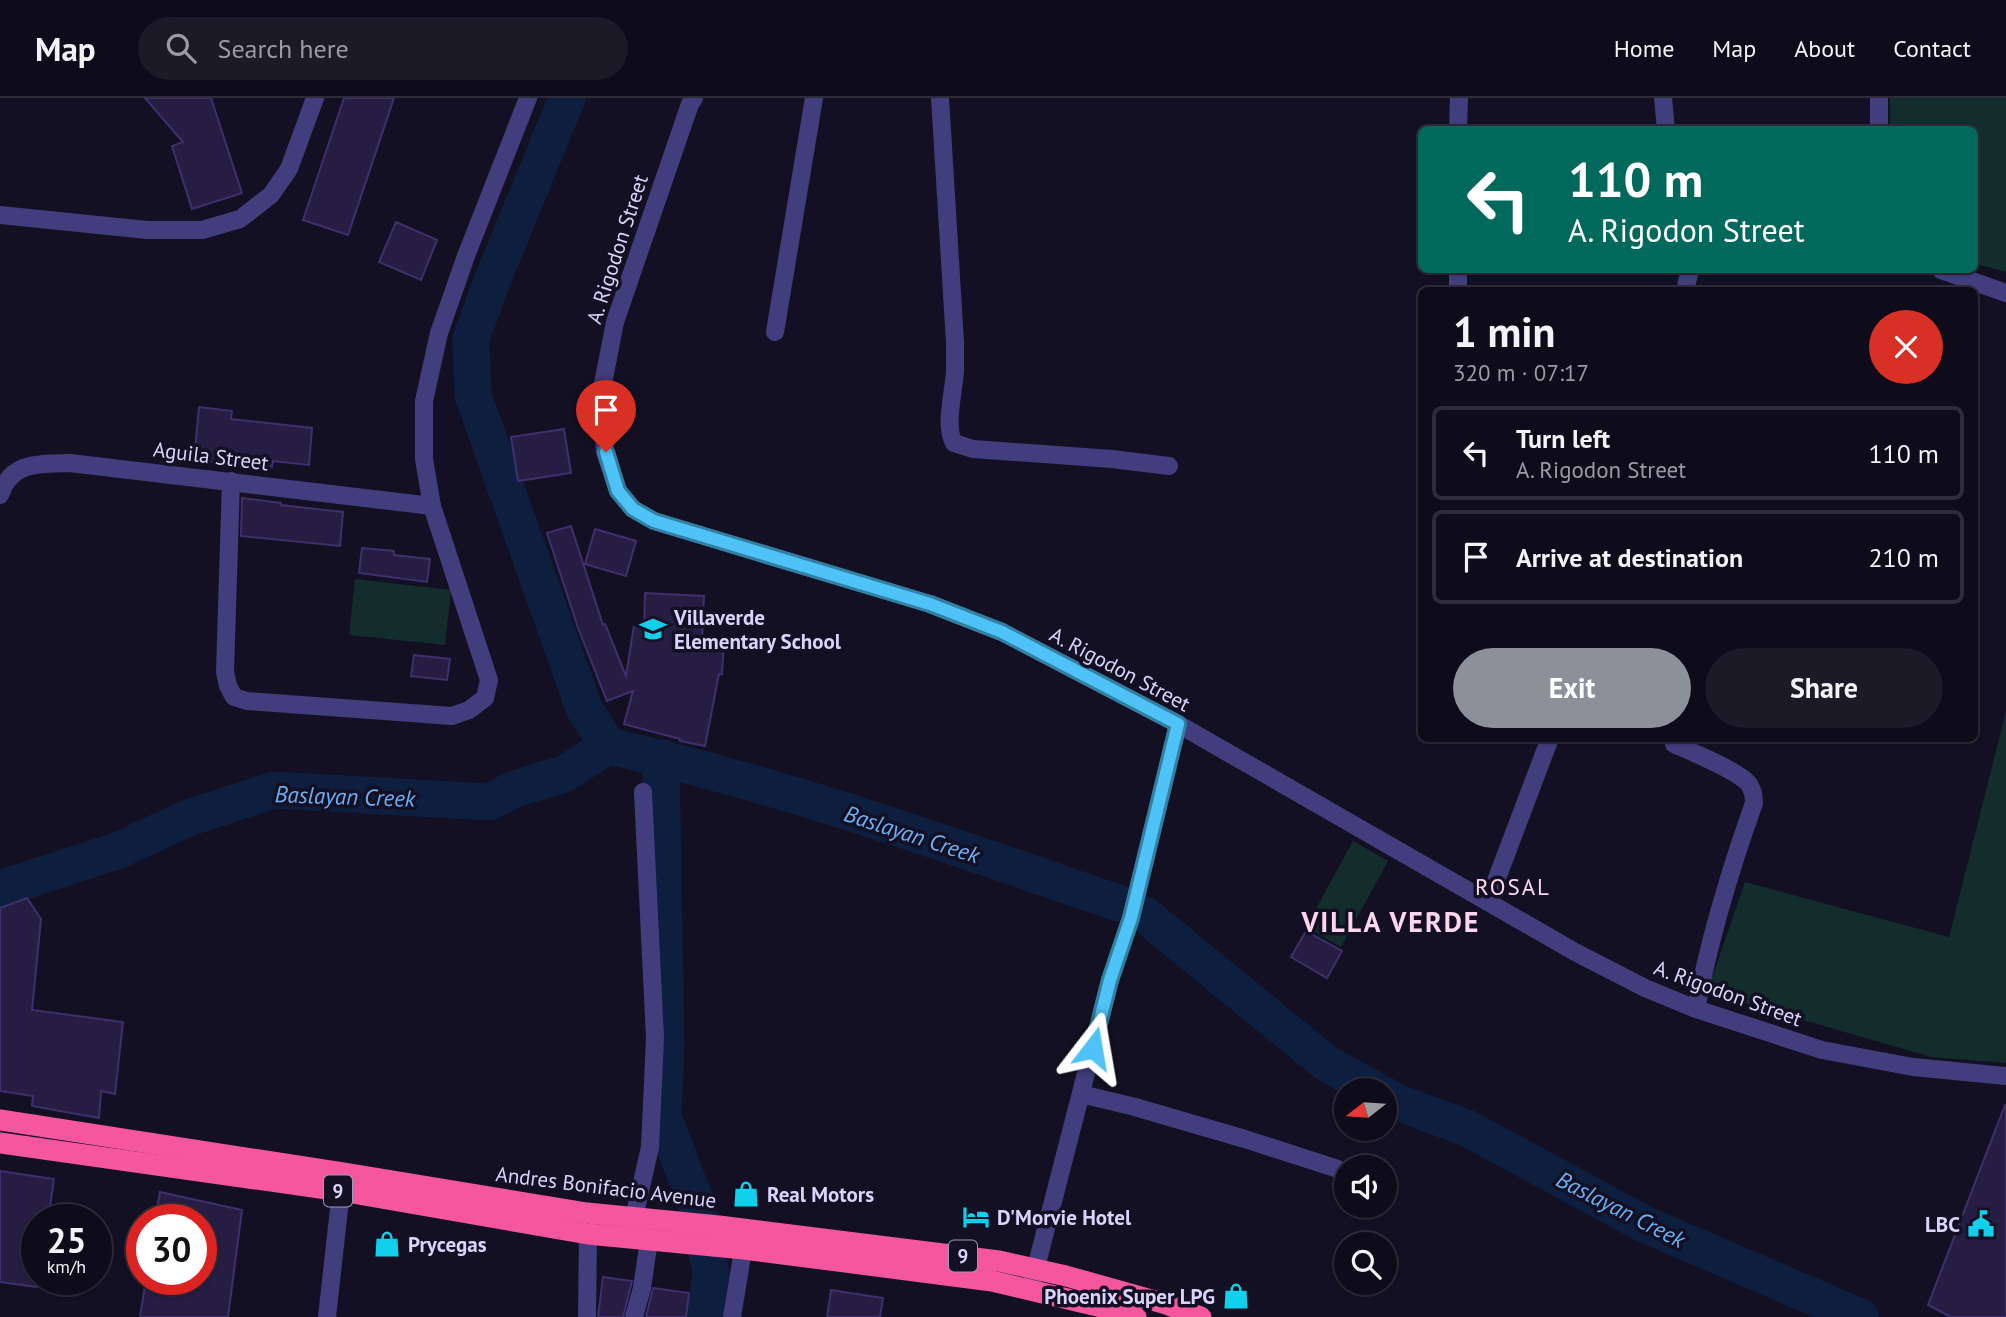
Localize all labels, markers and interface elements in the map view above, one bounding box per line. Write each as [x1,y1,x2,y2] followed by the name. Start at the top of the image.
[138,17,628,80] search box
[35,27,96,70] text: Map
[162,29,200,67] icon: search
[218,32,349,65] text: Search here
[1614,33,1674,64] text: Home
[1712,33,1756,64] text: Map
[1794,33,1855,64] text: About
[1893,33,1971,64] text: Contact
[1568,147,1703,211] text: 110 m
[1453,154,1544,245] icon: left
[580,171,654,327] street label: A. Rigodon Street
[1568,209,1805,251] text: A. Rigodon Street
[1453,304,1555,359] text: 1 min
[1869,310,1943,384] button: close
[1453,358,1589,387] text: 320 m · 07:17
[576,380,636,452] pin
[587,391,625,429] icon: arrive
[1516,422,1610,455] text: Turn left
[1457,434,1495,472] icon: left
[152,436,270,476] street label: Aguila Street
[1868,437,1939,470] text: 110 m
[1516,455,1686,484] text: A. Rigodon Street
[1457,538,1495,576] icon: arrive
[1516,541,1743,574] text: Arrive at destination
[1868,541,1939,574] text: 210 m
[673,604,842,655] place label: Villaverde Elementary School
[638,614,668,644] school or university icon: Villaverde Elementary School
[1045,621,1195,717] street label: A. Rigodon Street
[1453,648,1691,728] button: Exit
[1705,648,1943,728] button: Share
[274,779,417,813] water label: Baslayan Creek
[841,798,985,870] water label: Baslayan Creek
[1475,872,1551,901] district label: ROSAL
[1301,903,1480,940] district label: VILLA VERDE
[1650,954,1806,1032] street label: A. Rigodon Street
[1056,1011,1130,1085] position arrow
[1334,1078,1396,1141] north arrow
[1334,1078,1397,1295] map controls
[1334,1155,1397,1218] button: sound
[494,1160,718,1214] street label: Andres Bonifacio Avenue
[1552,1164,1692,1255] water label: Baslayan Creek
[324,1176,352,1206] road number: 9
[731,1179,761,1209] shop icon: Real Motors
[767,1181,874,1208] place label: Real Motors
[961,1202,991,1232] hotel icon: D'Morvie Hotel
[126,1204,217,1295] speed limit sign: 30
[997,1204,1132,1231] place label: D'Morvie Hotel
[1966,1209,1996,1239] public building icon: LBC
[1925,1211,1960,1238] place label: LBC
[47,1217,86,1263] text: 25
[372,1229,402,1259] shop icon: Prycegas
[408,1231,487,1258] place label: Prycegas
[1334,1232,1397,1295] button: search
[949,1240,977,1272] road number: 9
[47,1255,86,1278] text: km/h
[1221,1281,1251,1311] shop icon: Phoenix Super LPG
[1044,1283,1215,1310] place label: Phoenix Super LPG

